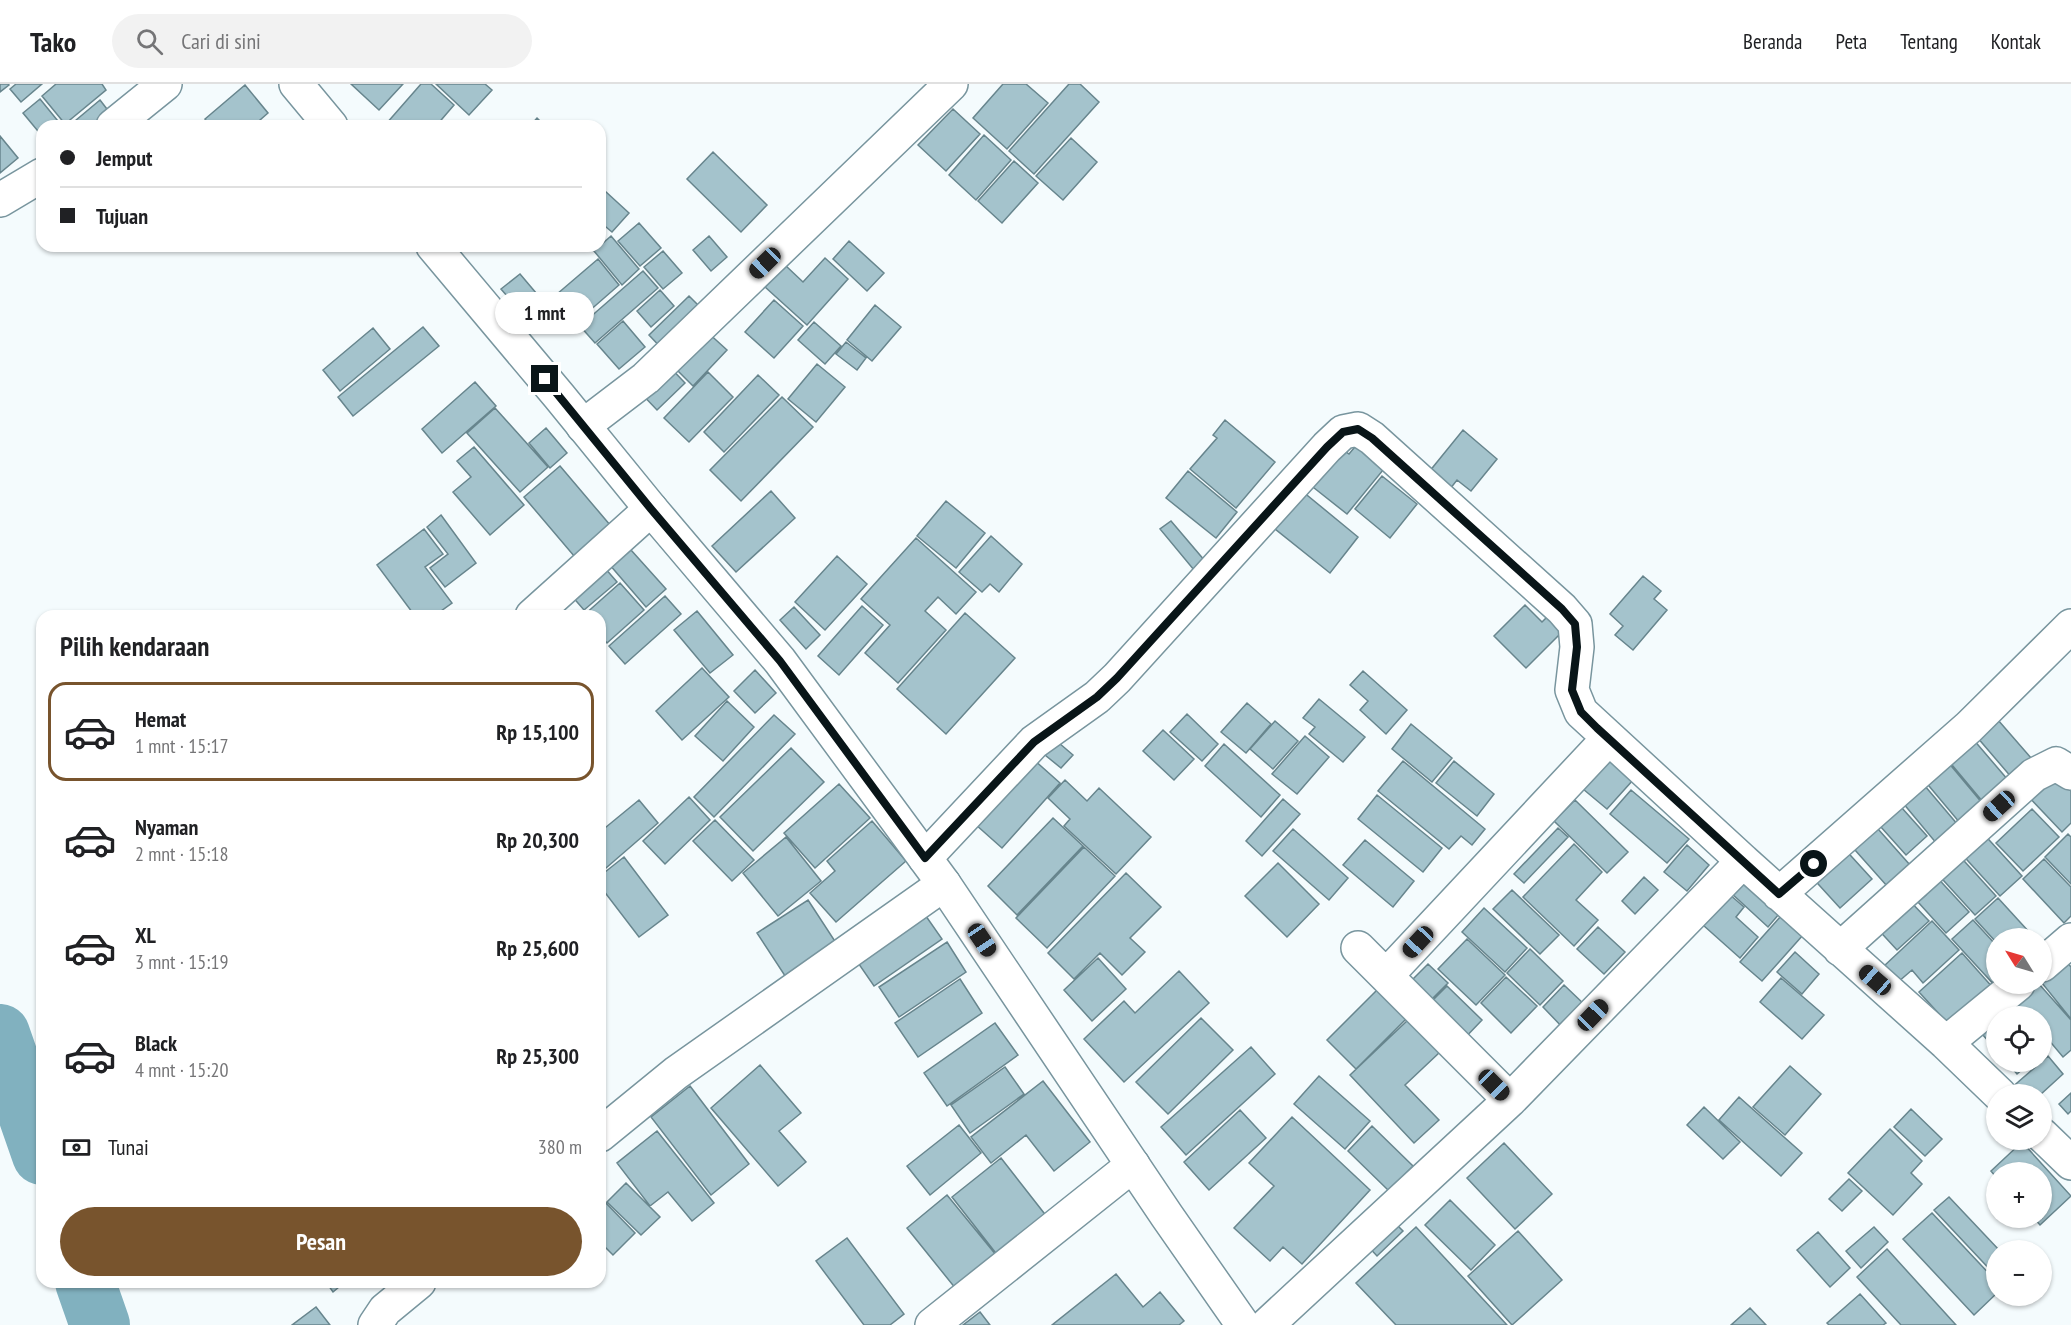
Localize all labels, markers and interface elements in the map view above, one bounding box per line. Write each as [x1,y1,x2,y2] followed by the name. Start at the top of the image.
[112,14,532,68] search box
[30,23,76,60] text: Tako
[133,25,166,58] icon: search
[181,27,261,55] text: Cari di sini
[1743,28,1803,55] text: Beranda
[1836,28,1867,55] text: Peta
[1900,28,1958,55] text: Tentang
[1991,28,2041,55] text: Kontak
[96,144,152,172] text: Jemput
[96,202,148,230] text: Tujuan
[746,244,784,282] car
[496,292,594,334] callout: 1 mnt
[524,300,565,326] text: 1 mnt
[531,365,558,392] route end
[60,629,209,663] text: Pilih kendaraan
[63,705,117,759] icon: car
[135,705,186,733] text: Hemat
[496,718,579,746] text: Rp 15,100
[135,733,228,759] text: 1 mnt · 15:17
[1980,787,2018,825] car
[63,813,117,867] icon: car
[135,813,198,841] text: Nyaman
[496,826,579,854] text: Rp 20,300
[135,841,228,867] text: 2 mnt · 15:18
[1800,850,1827,877] route start
[964,920,1000,960] car
[63,921,117,975] icon: car
[135,921,156,949] text: XL
[1399,923,1437,961] car
[1986,928,2052,994] north arrow
[1986,928,2052,1306] map controls
[496,934,579,962] text: Rp 25,600
[135,949,228,975] text: 3 mnt · 15:19
[1856,961,1894,999] car
[1574,996,1612,1034] car
[1986,1006,2052,1072] button: locate
[63,1029,117,1083] icon: car
[135,1029,177,1057] text: Black
[496,1042,579,1070] text: Rp 25,300
[135,1057,228,1083] text: 4 mnt · 15:20
[1475,1066,1513,1104] car
[1986,1084,2052,1150] button: layers
[60,1131,93,1164] icon: cash
[108,1133,149,1161] text: Tunai
[538,1134,582,1160] text: 380 m
[1986,1162,2052,1228] button: +
[60,1207,582,1276] button: Pesan
[1986,1240,2052,1306] button: −

